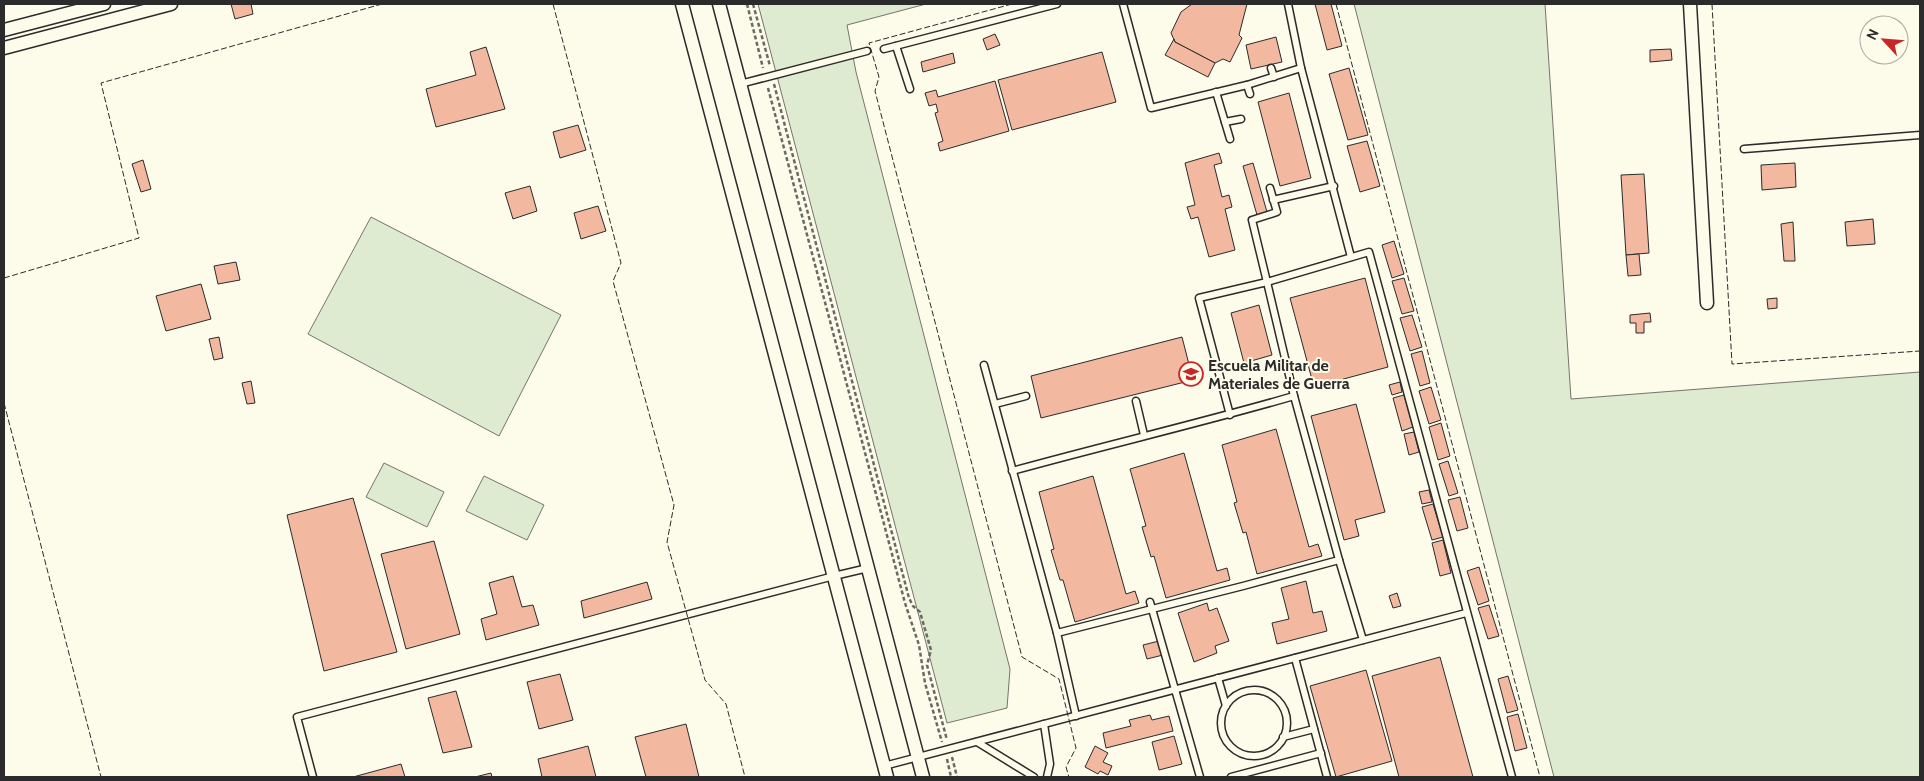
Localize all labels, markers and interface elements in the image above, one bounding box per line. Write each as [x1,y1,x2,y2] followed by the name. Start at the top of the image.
[1859,15,1909,65] north arrow
[1862,26,1883,43] text: N
[1208,356,1350,393] place label: Escuela Militar de Materiales de Guerra
[1178,361,1204,387] school or university icon: Escuela Militar de Materiales de Guerra

